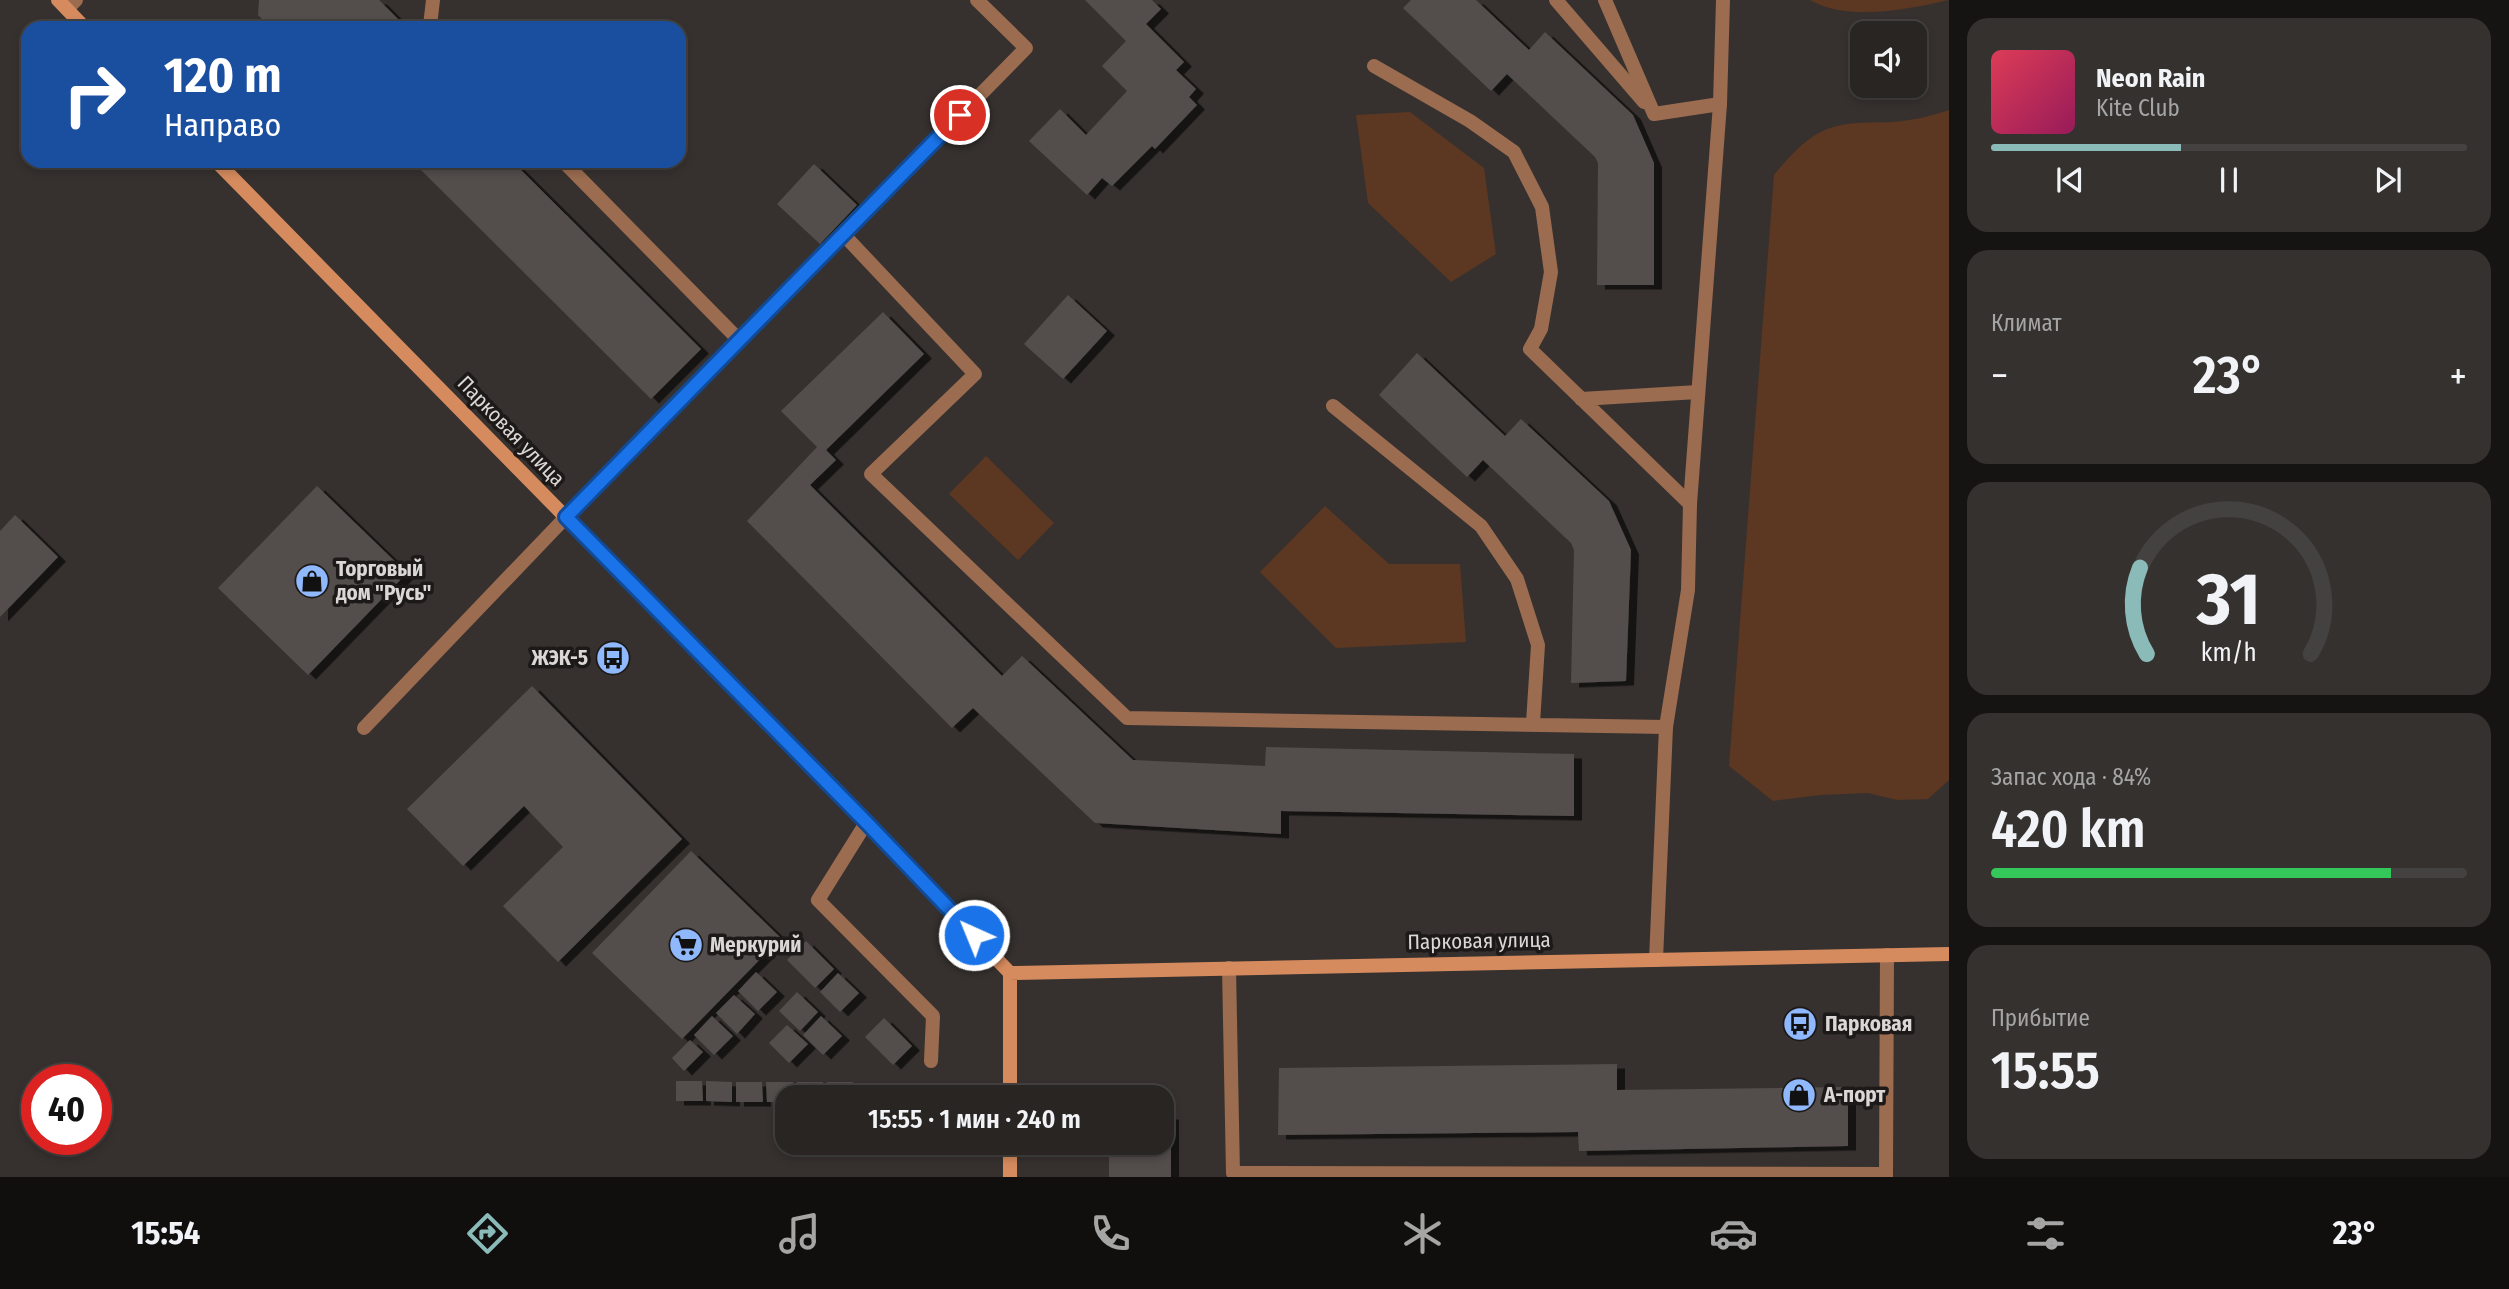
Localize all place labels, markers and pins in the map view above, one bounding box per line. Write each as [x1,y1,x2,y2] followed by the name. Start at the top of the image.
[930,85,990,145] pin
[335,556,432,606] place label: Торговый дом "Русь"
[293,562,331,600] shop icon: Торговый дом "Русь"
[594,639,632,677] bus stop icon: ЖЭК-5
[530,645,588,671] place label: ЖЭК-5
[667,926,705,964] supermarket icon: Меркурий
[710,932,802,958] place label: Меркурий
[1781,1005,1819,1043] bus stop icon: Парковая
[1825,1011,1912,1037] place label: Парковая
[1780,1076,1818,1114] shop icon: А-порт
[1823,1082,1886,1108] place label: А-порт

